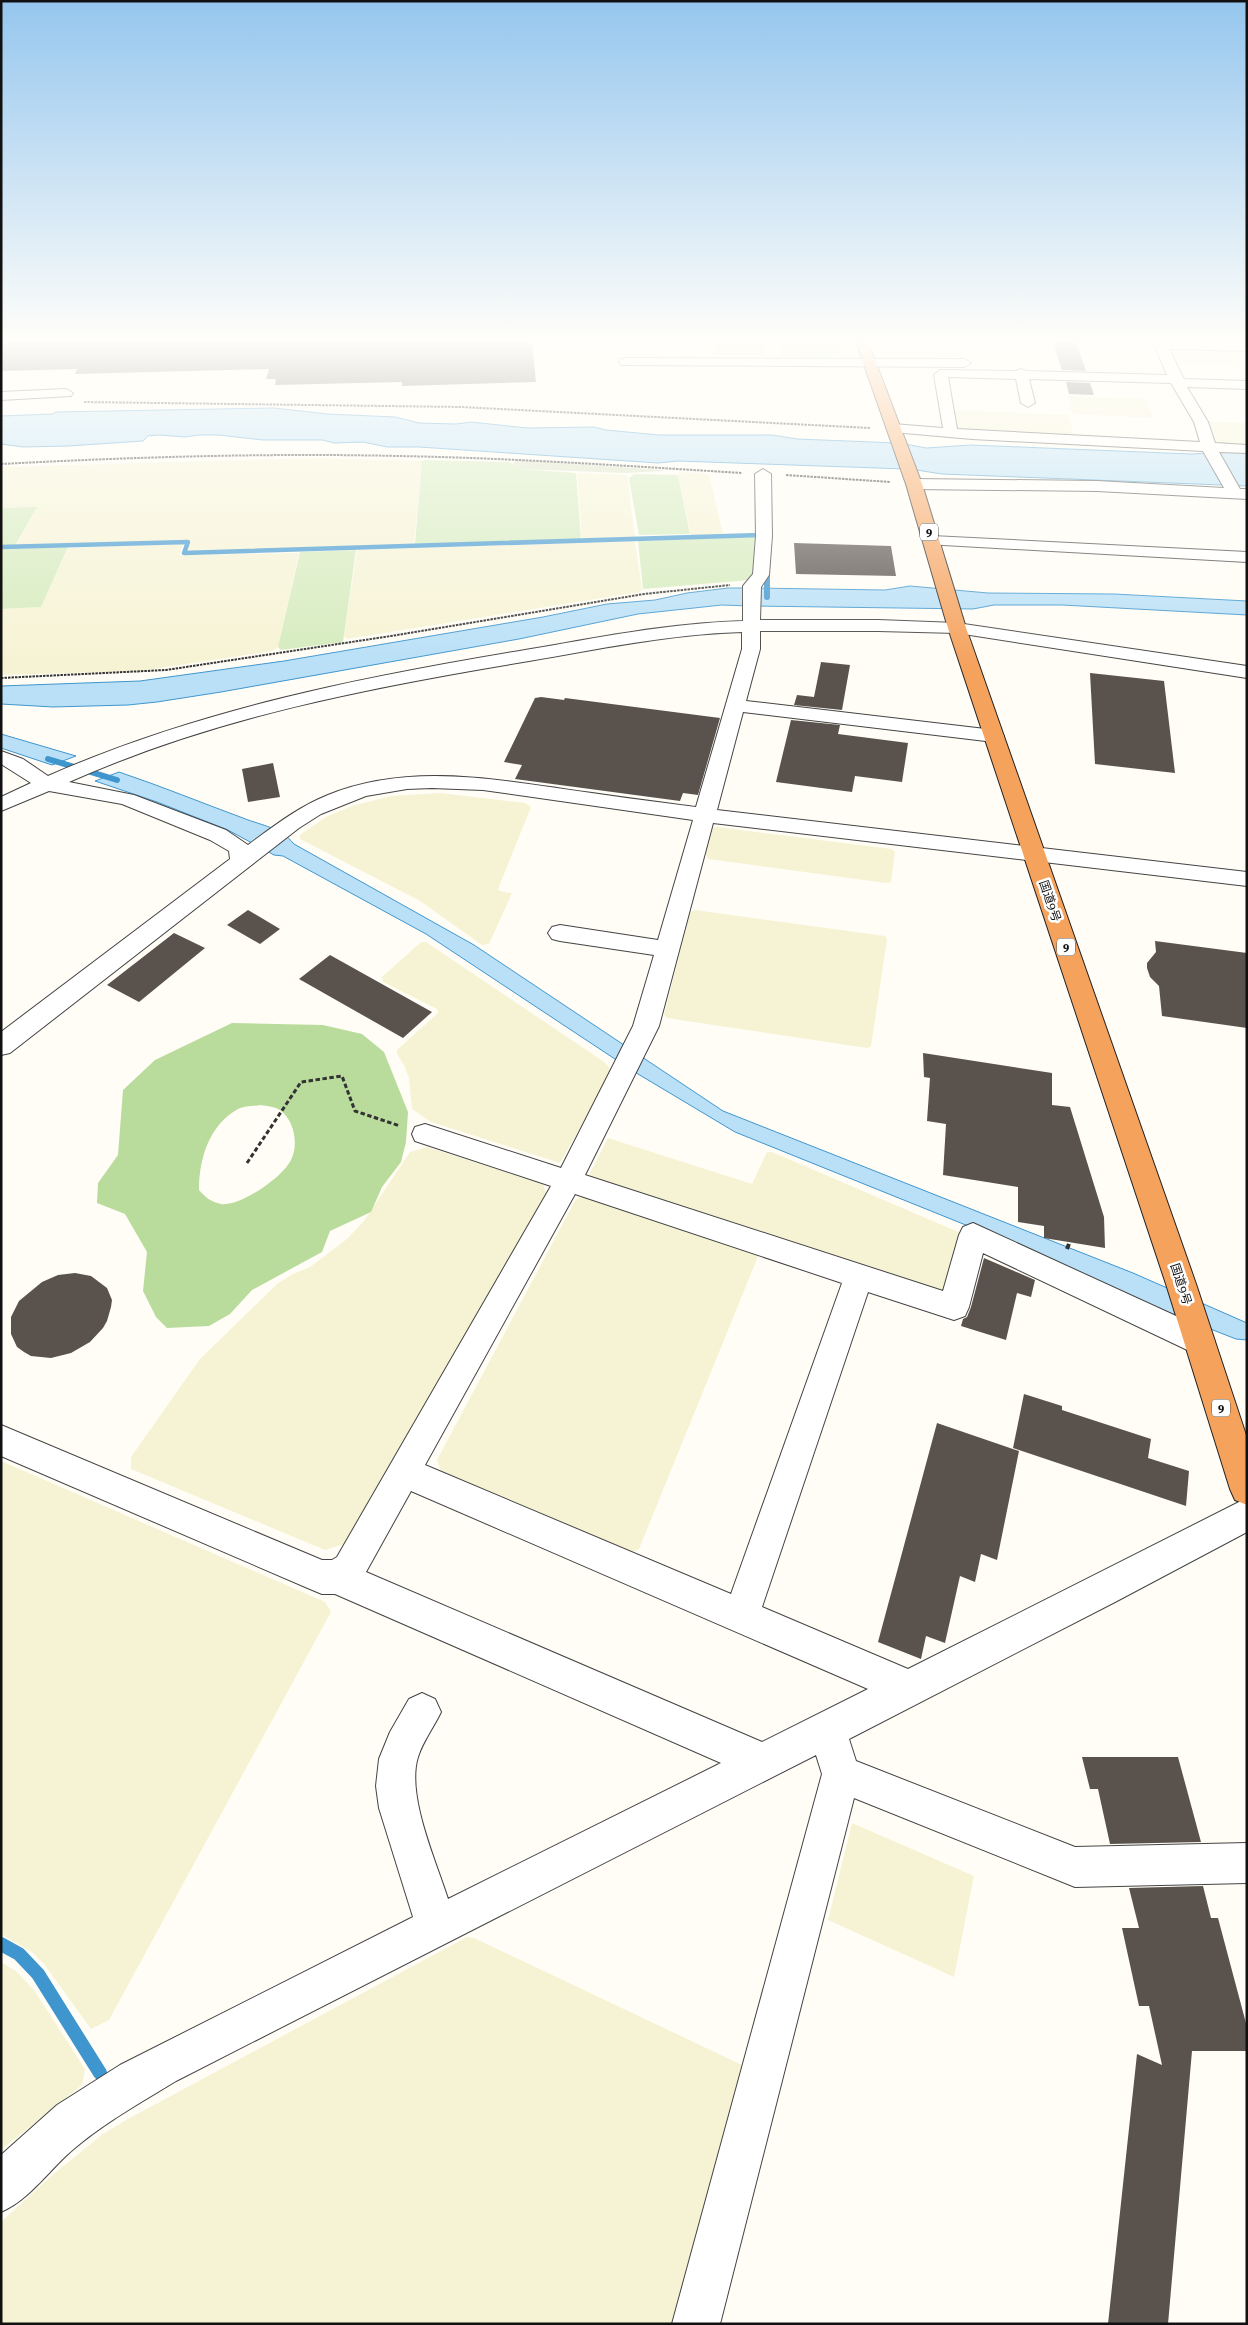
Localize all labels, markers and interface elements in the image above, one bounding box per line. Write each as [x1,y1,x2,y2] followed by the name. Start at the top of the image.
[920,524,938,540] road number: 9
[1036,879,1064,923] street label: 国道9号
[1057,939,1075,956] road number: 9
[1168,1262,1194,1306] street label: 国道9号
[1212,1400,1230,1416] road number: 9

